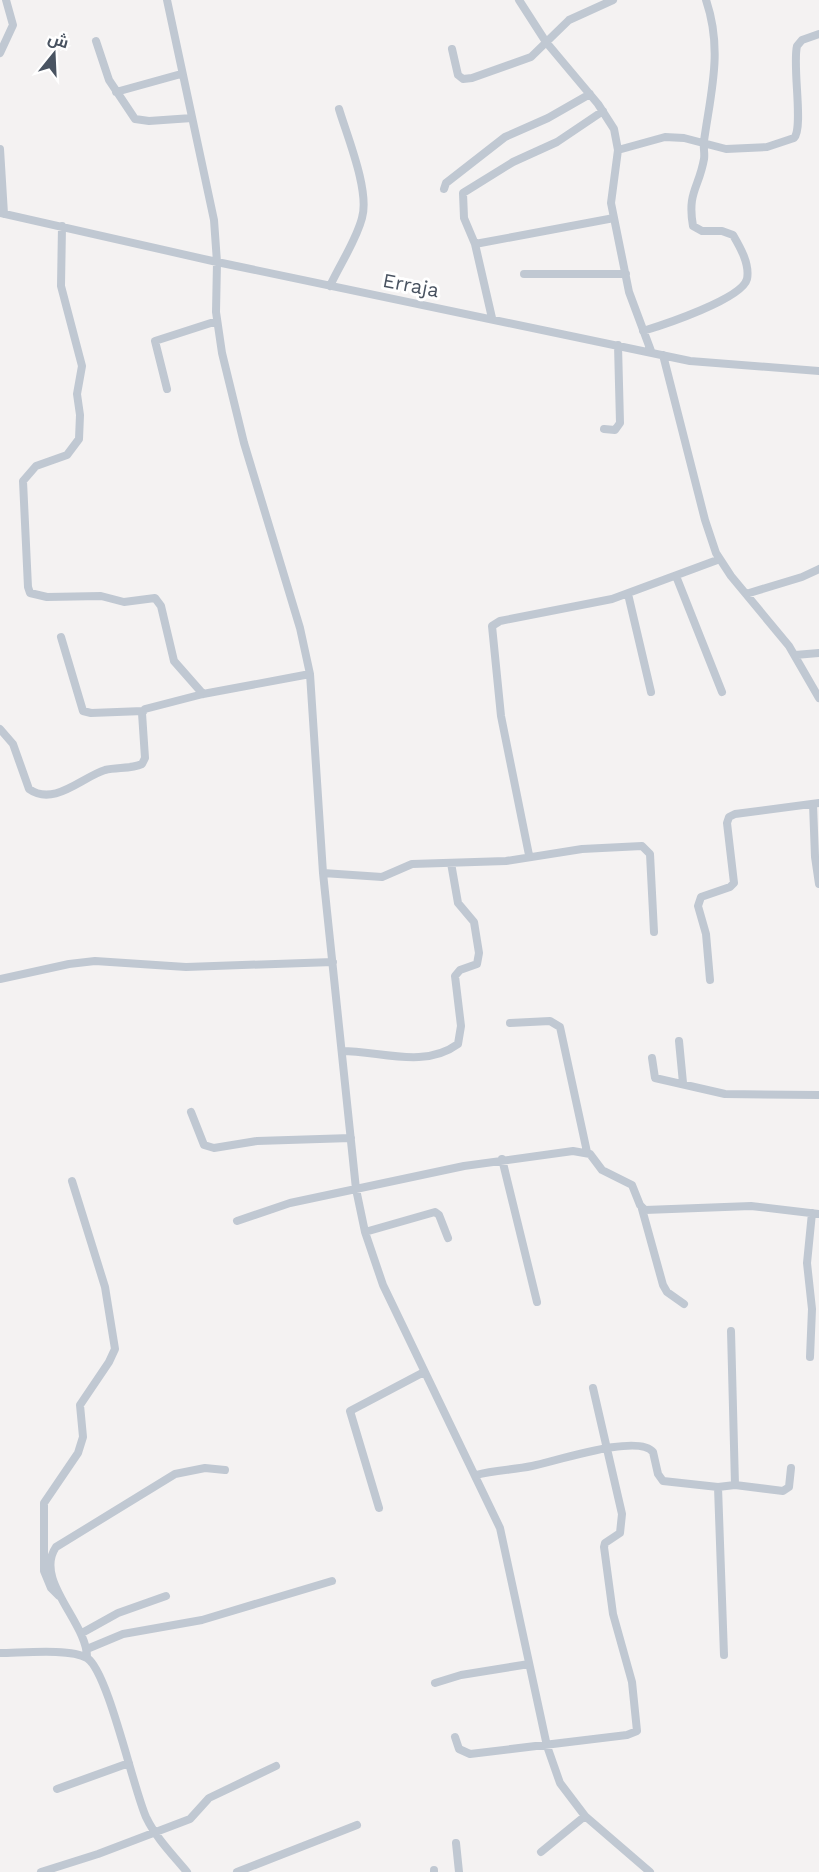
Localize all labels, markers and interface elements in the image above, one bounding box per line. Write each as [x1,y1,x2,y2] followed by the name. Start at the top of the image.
[24,24,84,84] north arrow
[46,28,71,52] text: ش
[381,268,441,302] street label: Erraja

